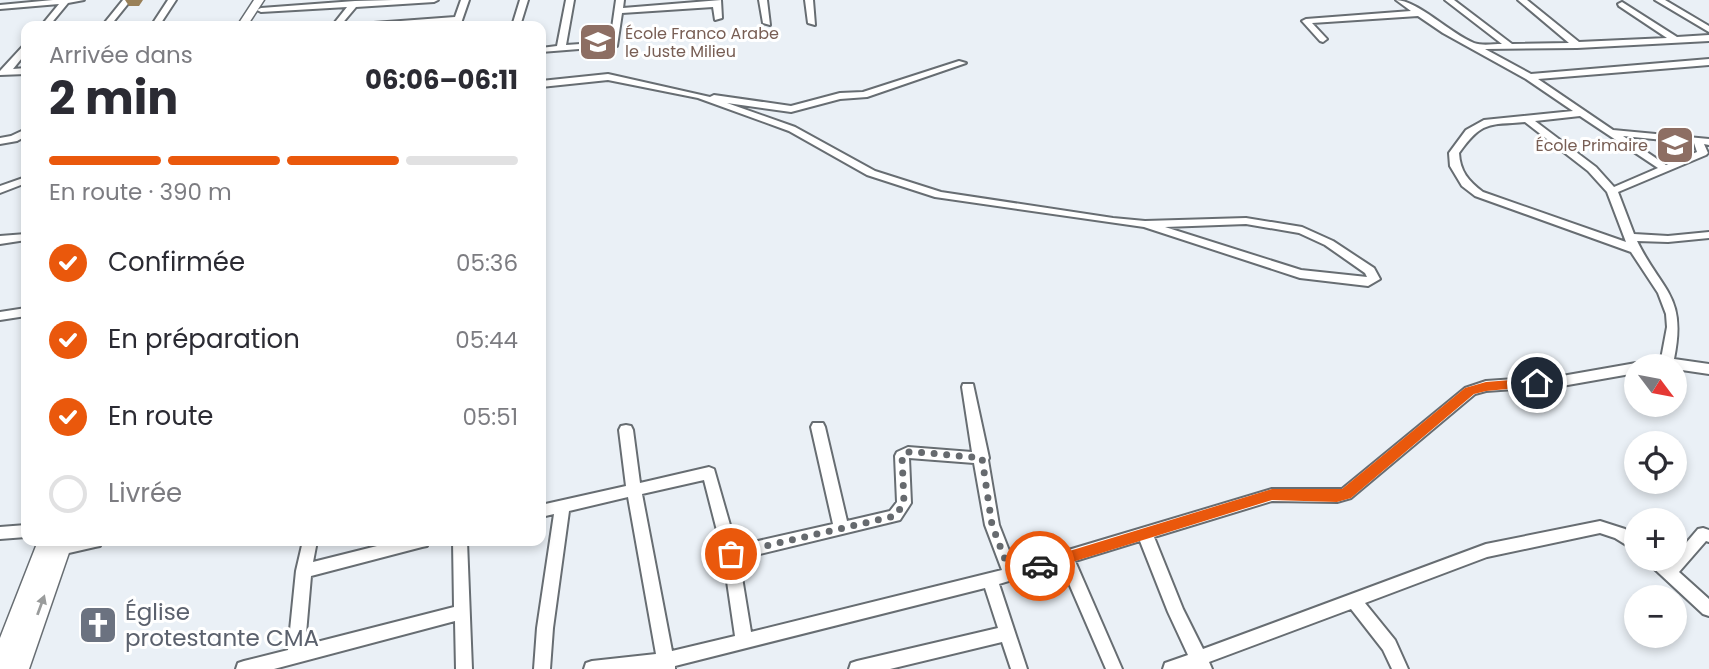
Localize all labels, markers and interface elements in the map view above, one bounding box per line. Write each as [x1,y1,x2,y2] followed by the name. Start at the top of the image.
[577,21,619,63] school or university icon: École Franco Arabe le Juste Milieu
[625,22,779,63] place label: École Franco Arabe le Juste Milieu
[49,39,193,71] text: Arrivée dans
[365,62,518,98] text: 06:06–06:11
[49,66,178,130] text: 2 min
[1654,124,1696,166] school or university icon: École Primaire
[1535,134,1648,157] place label: École Primaire
[49,176,232,208] text: En route · 390 m
[49,244,87,282] icon: check
[108,244,245,280] text: Confirmée
[456,247,518,279] text: 05:36
[49,321,87,359] icon: check
[108,321,300,357] text: En préparation
[455,324,518,356] text: 05:44
[1507,353,1567,413] pin
[1624,354,1687,416] north arrow
[1624,354,1687,648] map controls
[1518,364,1556,402] icon: home
[49,398,87,436] icon: check
[108,398,213,434] text: En route
[462,401,518,433] text: 05:51
[1624,431,1687,494] button: locate
[108,475,182,511] text: Livrée
[1624,508,1687,571] button: +
[701,524,761,584] pin
[1005,531,1075,601] courier
[712,535,750,573] icon: bag
[1021,547,1059,585] icon: car
[1624,585,1687,648] button: −
[36,595,47,616] one-way arrow
[125,596,319,654] place label: Église protestante CMA
[77,604,119,646] church icon: Église protestante CMA

